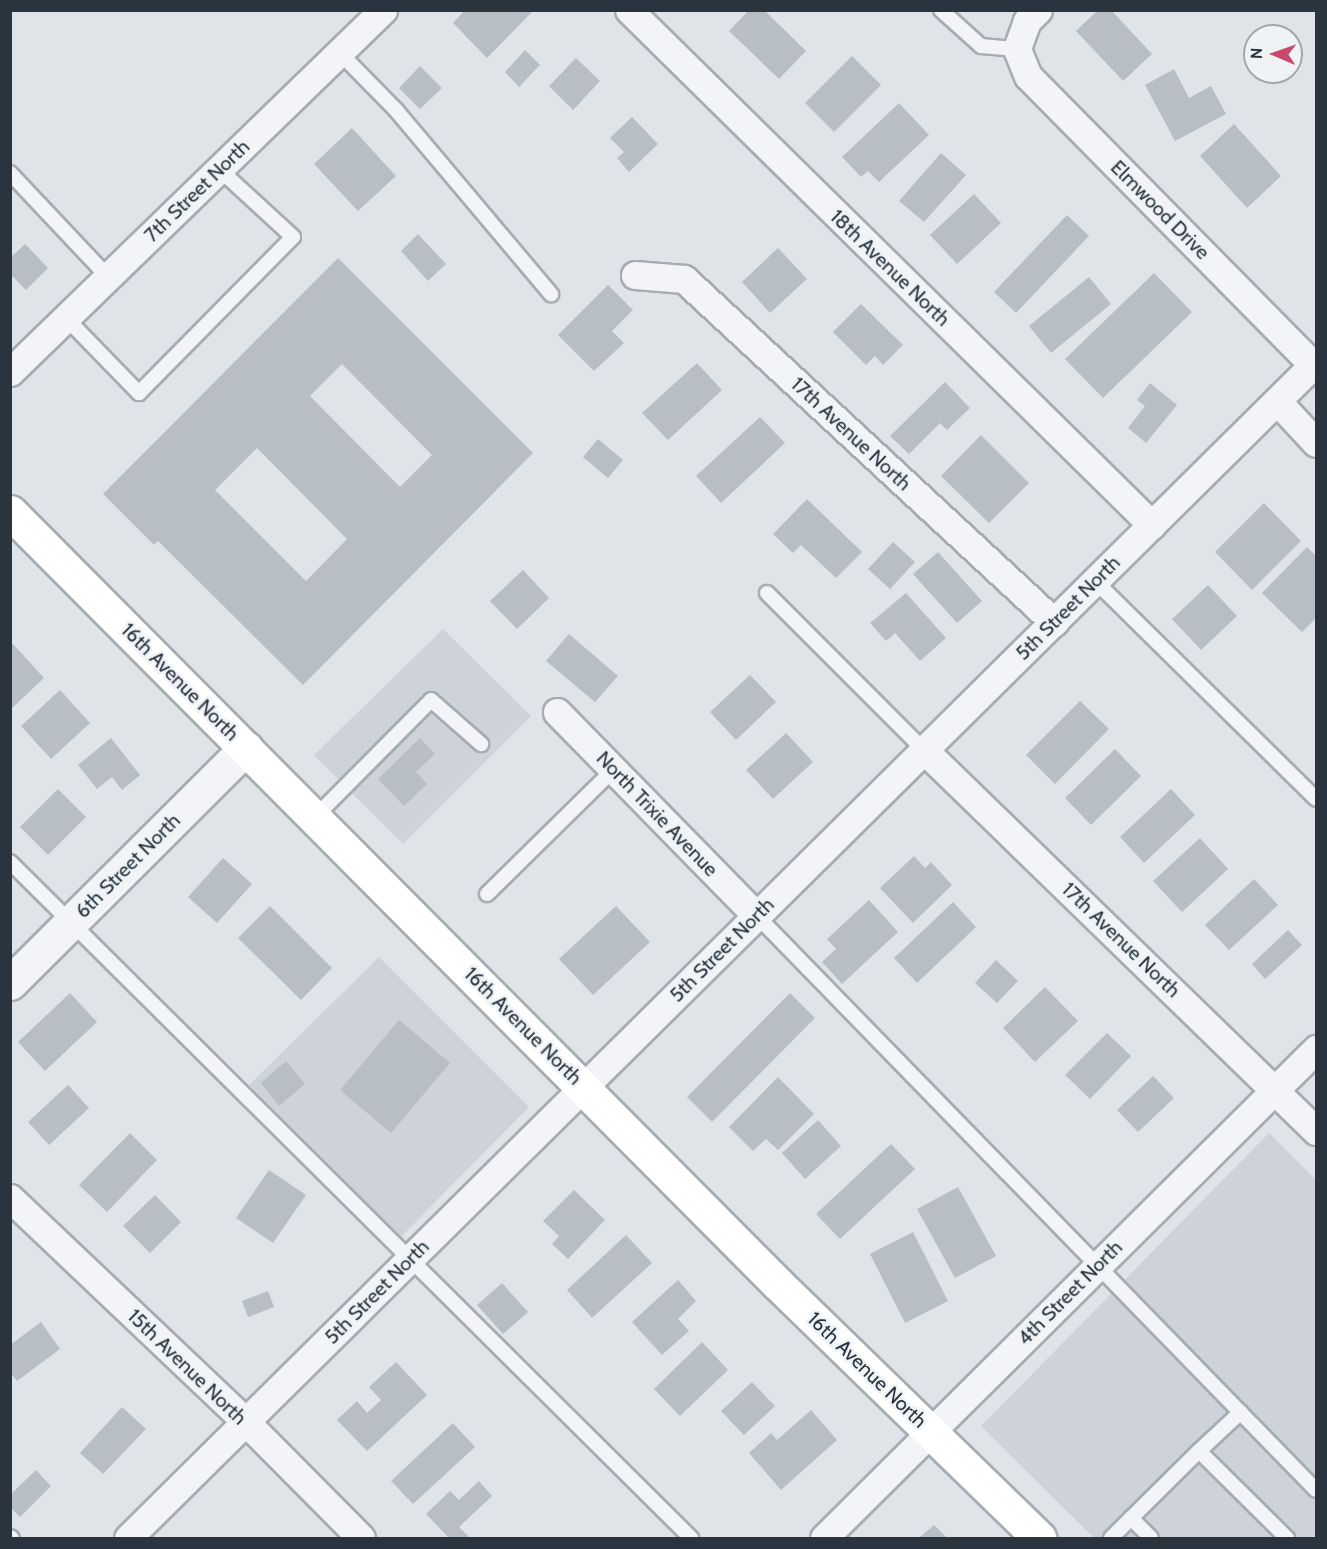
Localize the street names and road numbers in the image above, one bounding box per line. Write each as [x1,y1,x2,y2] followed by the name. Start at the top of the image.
[139,135,255,247] street label: 7th Street North
[1106,156,1214,264] street label: Elmwood Drive
[825,205,955,331] street label: 18th Avenue North
[786,372,916,496] street label: 17th Avenue North
[1011,551,1125,665] street label: 5th Street North
[116,618,244,746] street label: 16th Avenue North
[591,746,723,882] street label: North Trixie Avenue
[71,809,185,923] street label: 6th Street North
[1057,877,1185,1003] street label: 17th Avenue North
[665,893,779,1007] street label: 5th Street North
[459,962,587,1090] street label: 16th Avenue North
[320,1235,434,1349] street label: 5th Street North
[1013,1236,1127,1350] street label: 4th Street North
[123,1304,251,1430] street label: 15th Avenue North
[802,1307,932,1433] street label: 16th Avenue North

